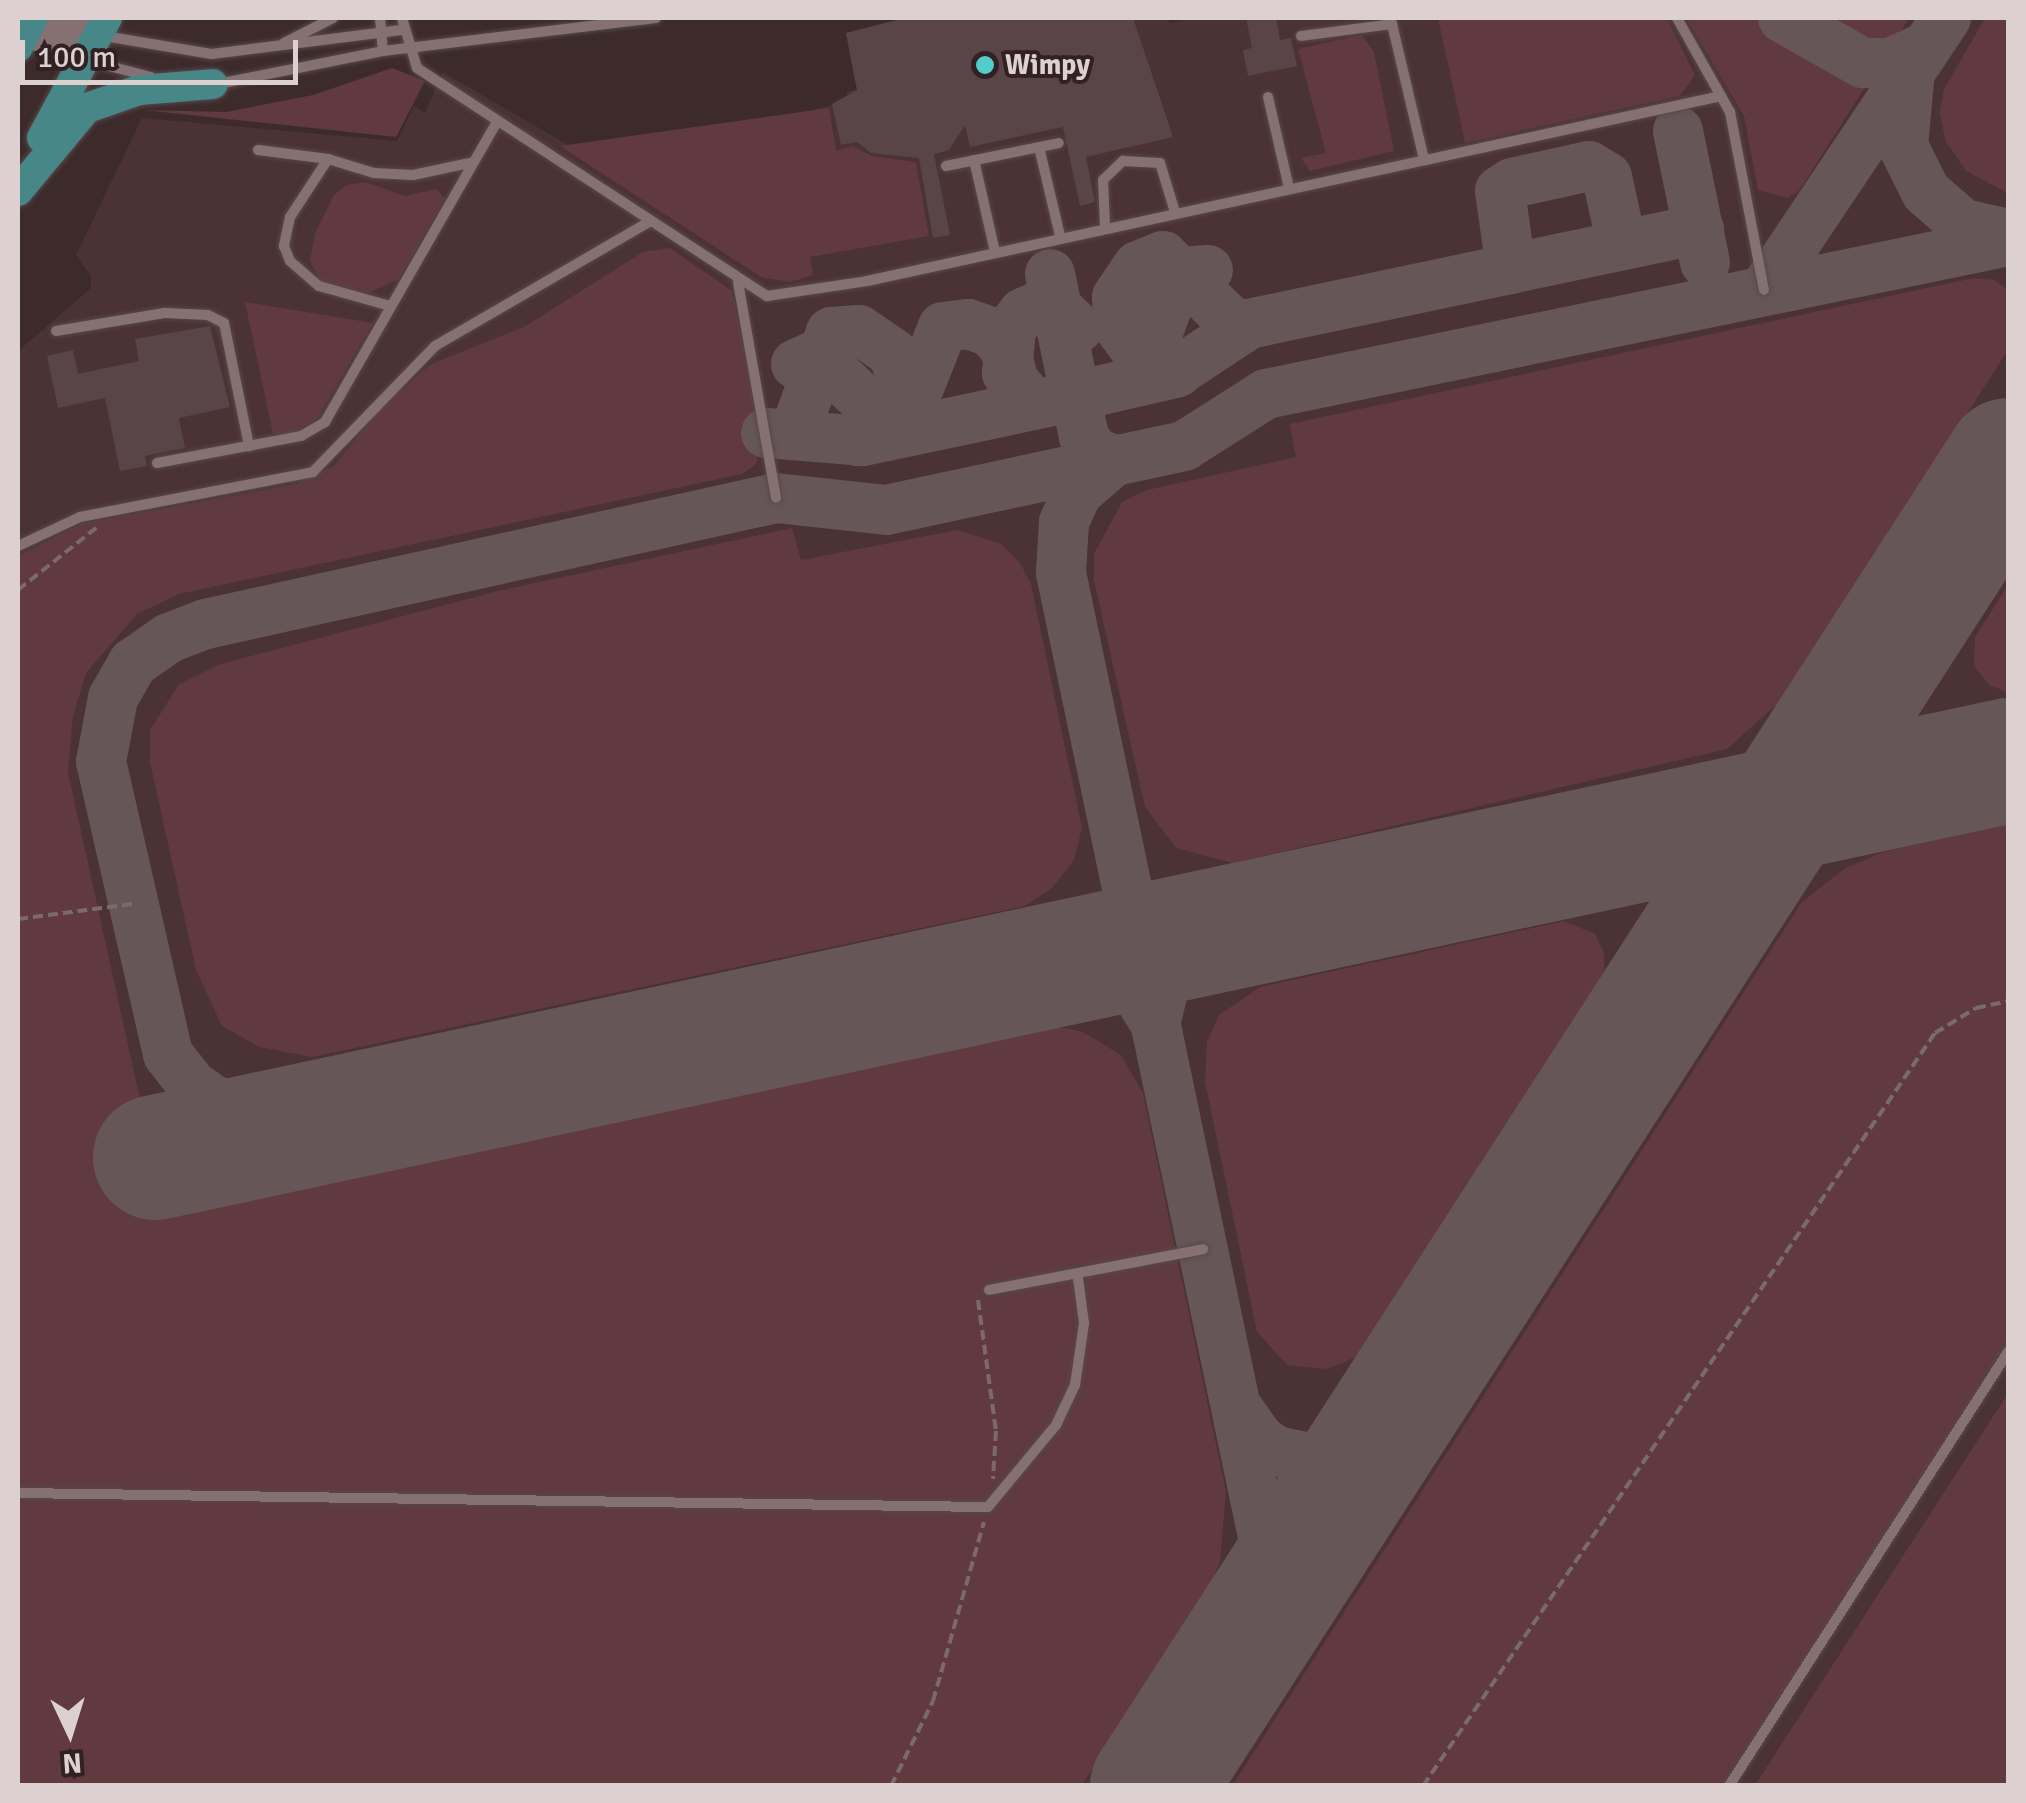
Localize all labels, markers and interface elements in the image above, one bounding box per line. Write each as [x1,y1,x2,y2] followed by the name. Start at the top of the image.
[25,20,302,82] scale bar
[37,39,116,76] text: 100 m
[1005,48,1090,82] place label: Wimpy
[974,54,996,76] marker: Wimpy
[20,1683,120,1783] north arrow
[61,1745,83,1781] text: N

